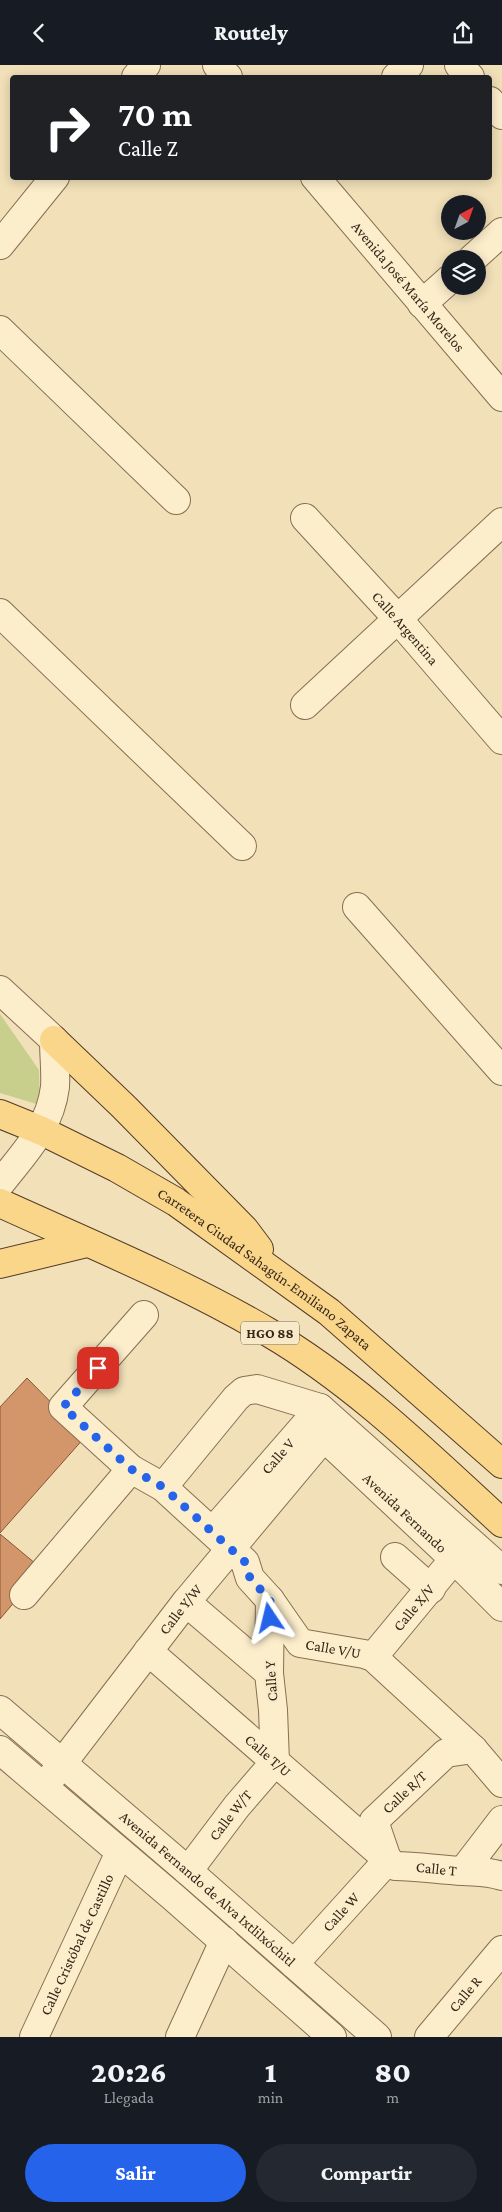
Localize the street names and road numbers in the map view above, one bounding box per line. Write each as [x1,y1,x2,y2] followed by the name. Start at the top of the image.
[348,218,468,355] street label: Avenida José María Morelos
[369,588,442,668] street label: Calle Argentina
[155,1185,374,1353] street label: Carretera Ciudad Sahagún-Emiliano Zapata
[241,1321,299,1345] road number: HGO 88
[258,1435,298,1477] street label: Calle V
[360,1470,450,1556] street label: Avenida Fernando
[156,1581,205,1638] street label: Calle Y/W
[390,1581,438,1634] street label: Calle X/V
[304,1636,362,1661] street label: Calle V/U
[262,1660,280,1702] street label: Calle Y
[242,1731,294,1780] street label: Calle T/U
[379,1768,430,1817] street label: Calle R/T
[206,1787,255,1844] street label: Calle W/T
[117,1808,299,1970] street label: Avenida Fernando de Alva Ixtlilxóchitl
[415,1859,457,1879] street label: Calle T
[37,1871,117,2018] street label: Calle Cristóbal de Castillo
[319,1889,363,1935] street label: Calle W
[446,1973,485,2015] street label: Calle R

